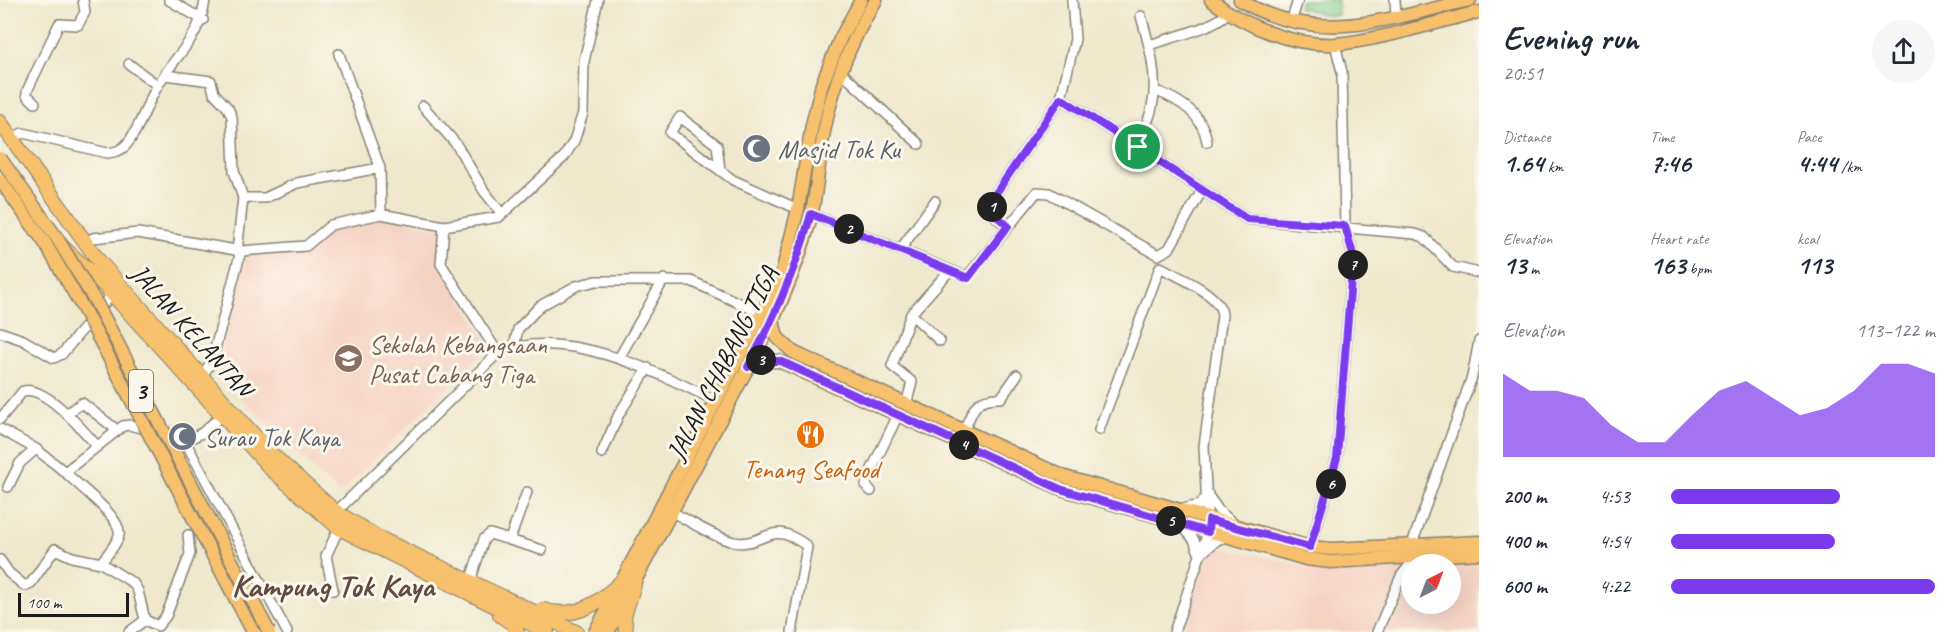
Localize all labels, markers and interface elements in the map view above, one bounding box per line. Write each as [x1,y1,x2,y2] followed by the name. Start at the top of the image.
[1503,17,1638,59] text: Evening run
[1872,20,1935,83] button: share
[1503,61,1543,86] text: 20:51
[1112,121,1163,172] pin
[1503,127,1551,147] text: Distance
[1650,127,1674,147] text: Time
[1797,127,1822,147] text: Pace
[1121,130,1154,163] icon: arrive
[741,133,773,165] mosque icon: Masjid Tok Ku
[778,133,901,166] place label: Masjid Tok Ku
[1503,147,1544,180] text: 1.64
[1650,147,1691,180] text: 7:46
[1797,147,1837,180] text: 4:44
[1544,157,1563,177] text: km
[1837,157,1862,177] text: /km
[977,192,1007,222] pin: 1
[988,197,996,217] text: 1
[834,214,864,244] pin: 2
[845,219,853,239] text: 2
[1503,229,1552,249] text: Elevation
[1650,229,1708,249] text: Heart rate
[1797,229,1818,249] text: kcal
[1503,249,1526,282] text: 13
[1650,249,1686,282] text: 163
[1797,249,1832,282] text: 113
[1338,250,1368,280] pin: 7
[122,255,263,407] street label: JALAN KELANTAN
[1349,255,1357,275] text: 7
[1526,259,1539,279] text: m
[1686,259,1712,279] text: bpm
[658,260,786,468] street label: JALAN CHABANG TIGA
[1503,318,1565,343] text: Elevation
[1856,318,1935,343] text: 113–122 m
[369,328,547,391] place label: Sekolah Kebangsaan Pusat Cabang Tiga
[332,343,364,375] school or university icon: Sekolah Kebangsaan Pusat Cabang Tiga
[746,345,776,375] pin: 3
[757,350,765,370] text: 3
[129,370,153,412] road number: 3
[795,419,827,451] restaurant icon: Tenang Seafood
[167,421,199,453] mosque icon: Surau Tok Kaya
[204,421,342,454] place label: Surau Tok Kaya
[949,430,979,460] pin: 4
[960,435,968,455] text: 4
[743,453,883,486] place label: Tenang Seafood
[1316,469,1346,499] pin: 6
[1327,474,1335,494] text: 6
[1503,484,1546,509] text: 200 m
[1599,484,1630,509] text: 4:53
[1156,506,1186,536] pin: 5
[1168,511,1174,531] text: 5
[1503,529,1546,554] text: 400 m
[1599,529,1630,554] text: 4:54
[1401,554,1461,614] north arrow
[1401,554,1461,614] map controls
[232,565,437,606] district label: Kampung Tok Kaya
[1503,574,1547,599] text: 600 m
[1599,574,1630,599] text: 4:22
[18,590,129,618] scale bar
[27,593,61,613] text: 100 m

